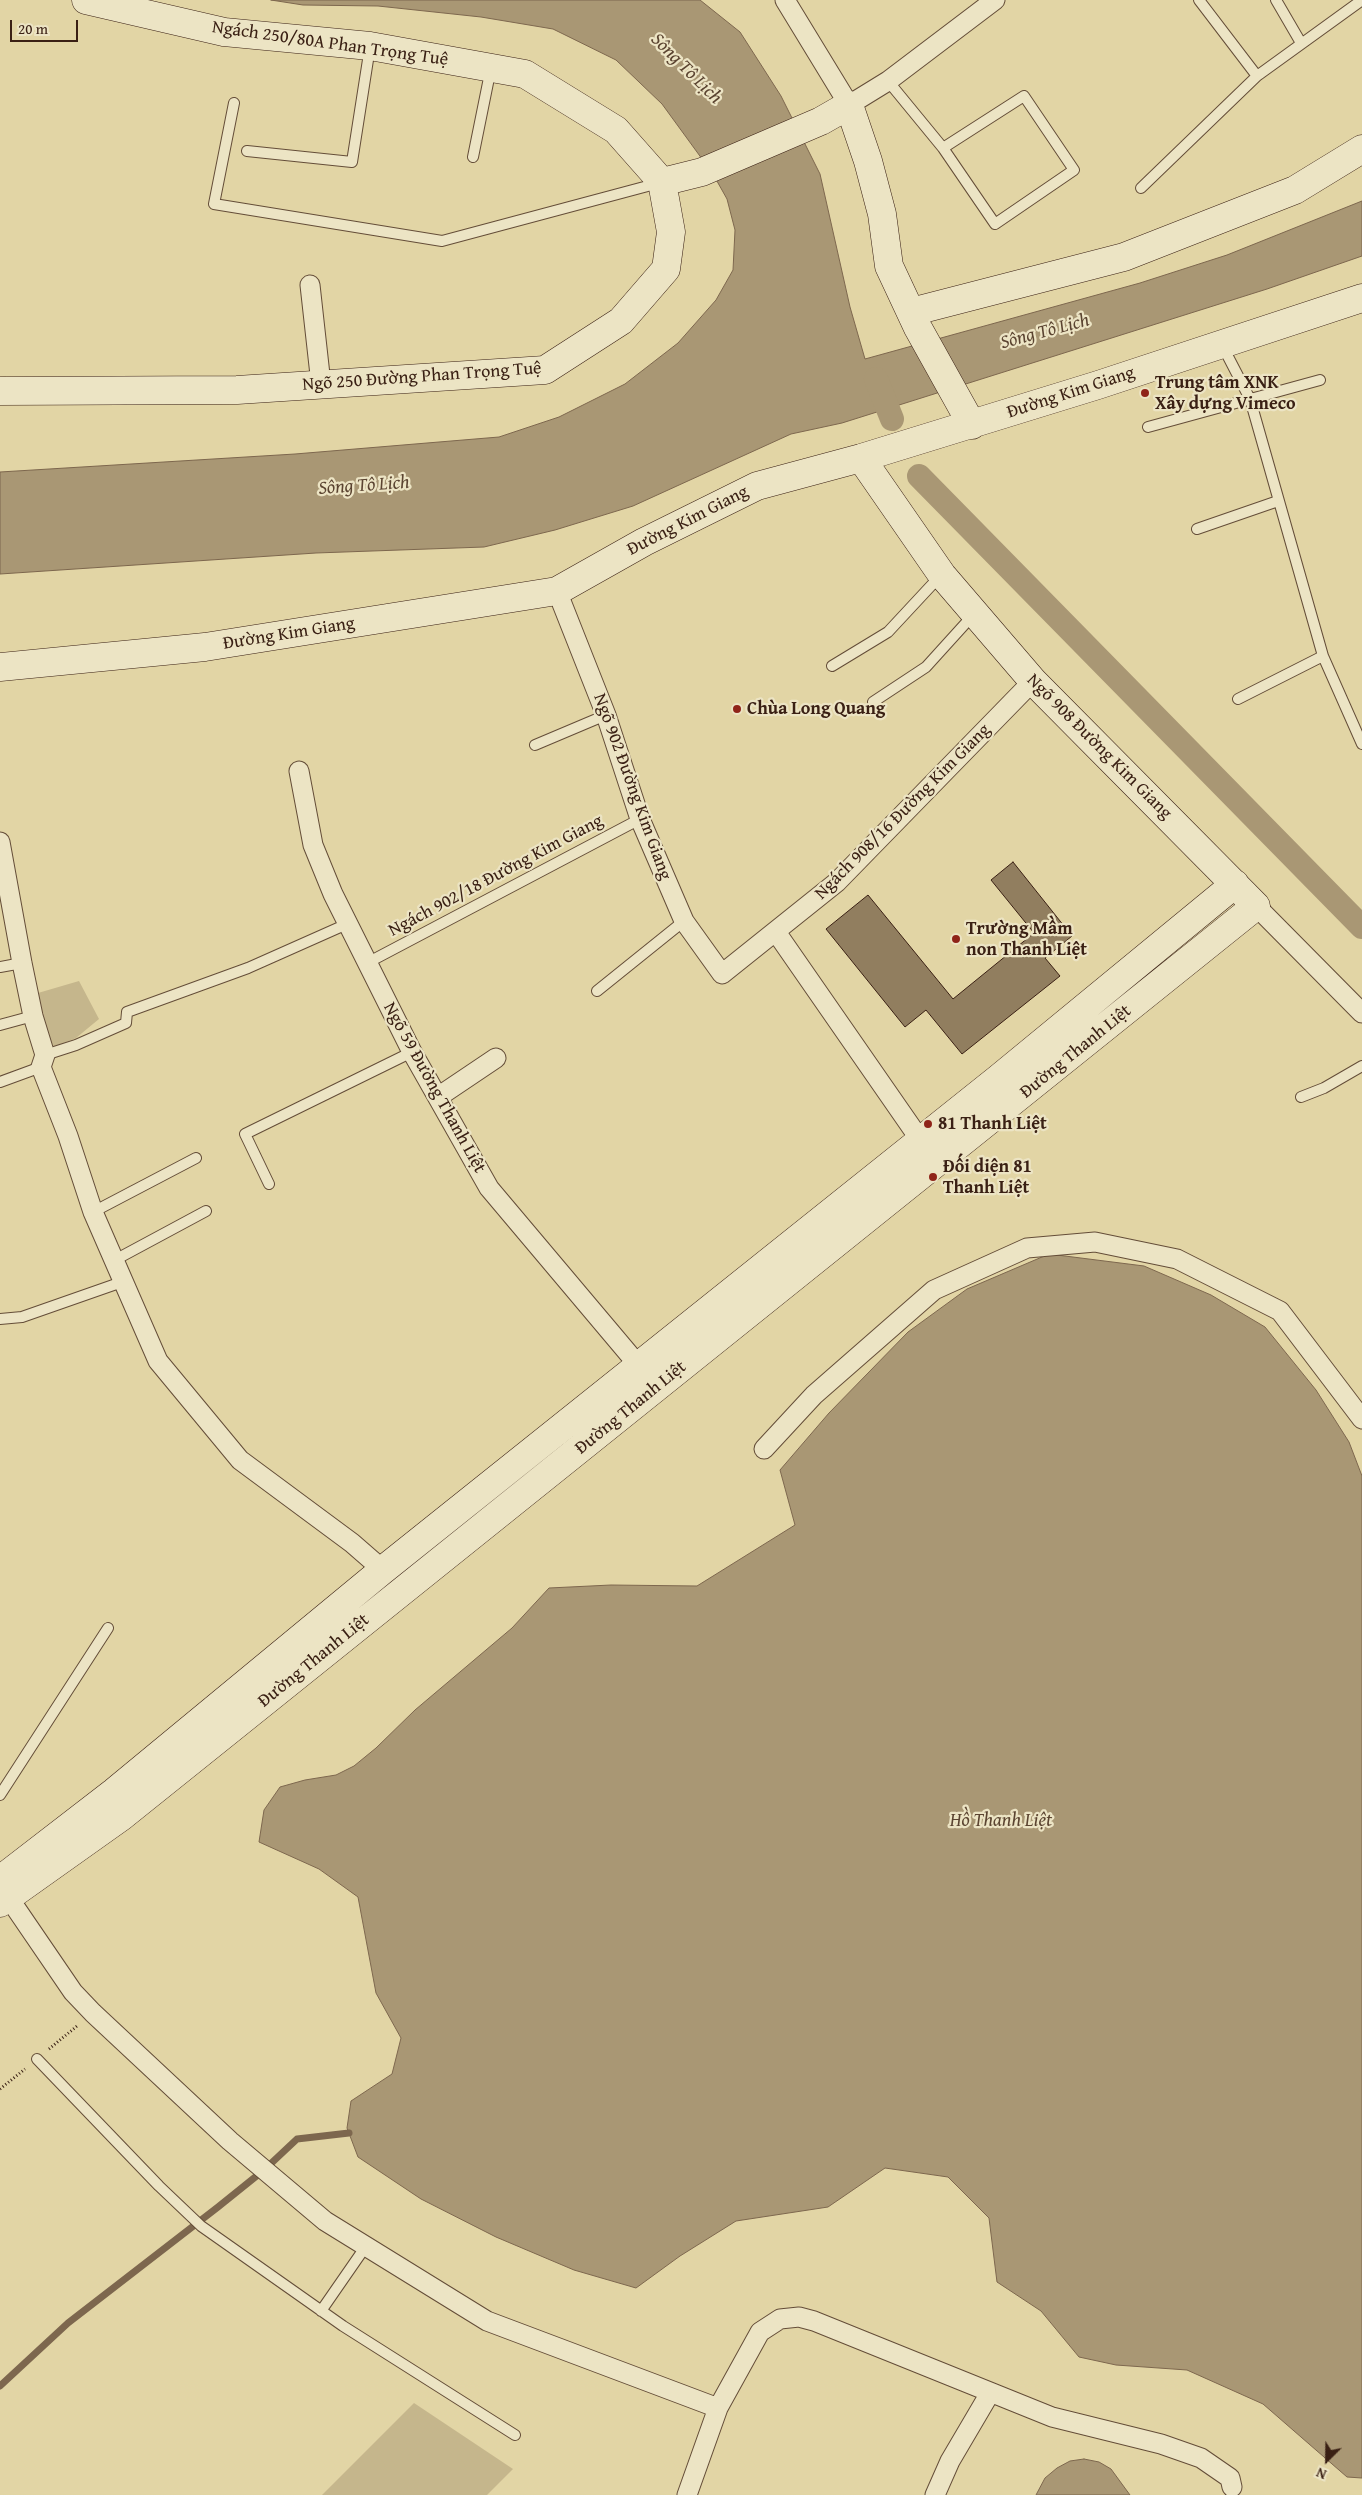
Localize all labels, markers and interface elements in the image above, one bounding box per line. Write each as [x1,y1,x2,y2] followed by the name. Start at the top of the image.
[12,10,80,42] scale bar
[211,17,449,71] street label: Ngách 250/80A Phan Trọng Tuệ
[18,18,48,39] text: 20 m
[646,29,726,109] water label: Sông Tô Lịch
[998,309,1092,355] water label: Sông Tô Lịch
[302,358,542,396] street label: Ngõ 250 Đường Phan Trọng Tuệ
[1004,362,1138,424] street label: Đường Kim Giang
[1155,372,1296,414] place label: Trung tâm XNK Xây dựng Vimeco
[1139,387,1151,399] marker: Trung tâm XNK Xây dựng Vimeco
[318,471,410,501] water label: Sông Tô Lịch
[624,481,752,561] street label: Đường Kim Giang
[222,613,356,655] street label: Đường Kim Giang
[1022,670,1176,824] street label: Ngõ 908 Đường Kim Giang
[588,691,676,883] street label: Ngõ 902 Đường Kim Giang
[747,698,885,720] place label: Chùa Long Quang
[731,703,743,715] marker: Chùa Long Quang
[811,720,995,904] street label: Ngách 908/16 Đường Kim Giang
[385,810,607,942] street label: Ngách 902/18 Đường Kim Giang
[966,918,1087,961] place label: Trường Mầm non Thanh Liệt
[950,933,962,945] marker: Trường Mầm non Thanh Liệt
[378,999,490,1177] street label: Ngõ 59 Đường Thanh Liệt
[1016,1001,1136,1103] street label: Đường Thanh Liệt
[938,1113,1047,1135] place label: 81 Thanh Liệt
[922,1118,934,1130] marker: 81 Thanh Liệt
[943,1156,1032,1198] place label: Đối diện 81 Thanh Liệt
[927,1171,939,1183] marker: Đối diện 81 Thanh Liệt
[571,1357,691,1459] street label: Đường Thanh Liệt
[254,1610,374,1712] street label: Đường Thanh Liệt
[950,1810,1052,1832] water label: Hồ Thanh Liệt
[1302,2435,1352,2485] north arrow
[1313,2463,1329,2485] text: N

